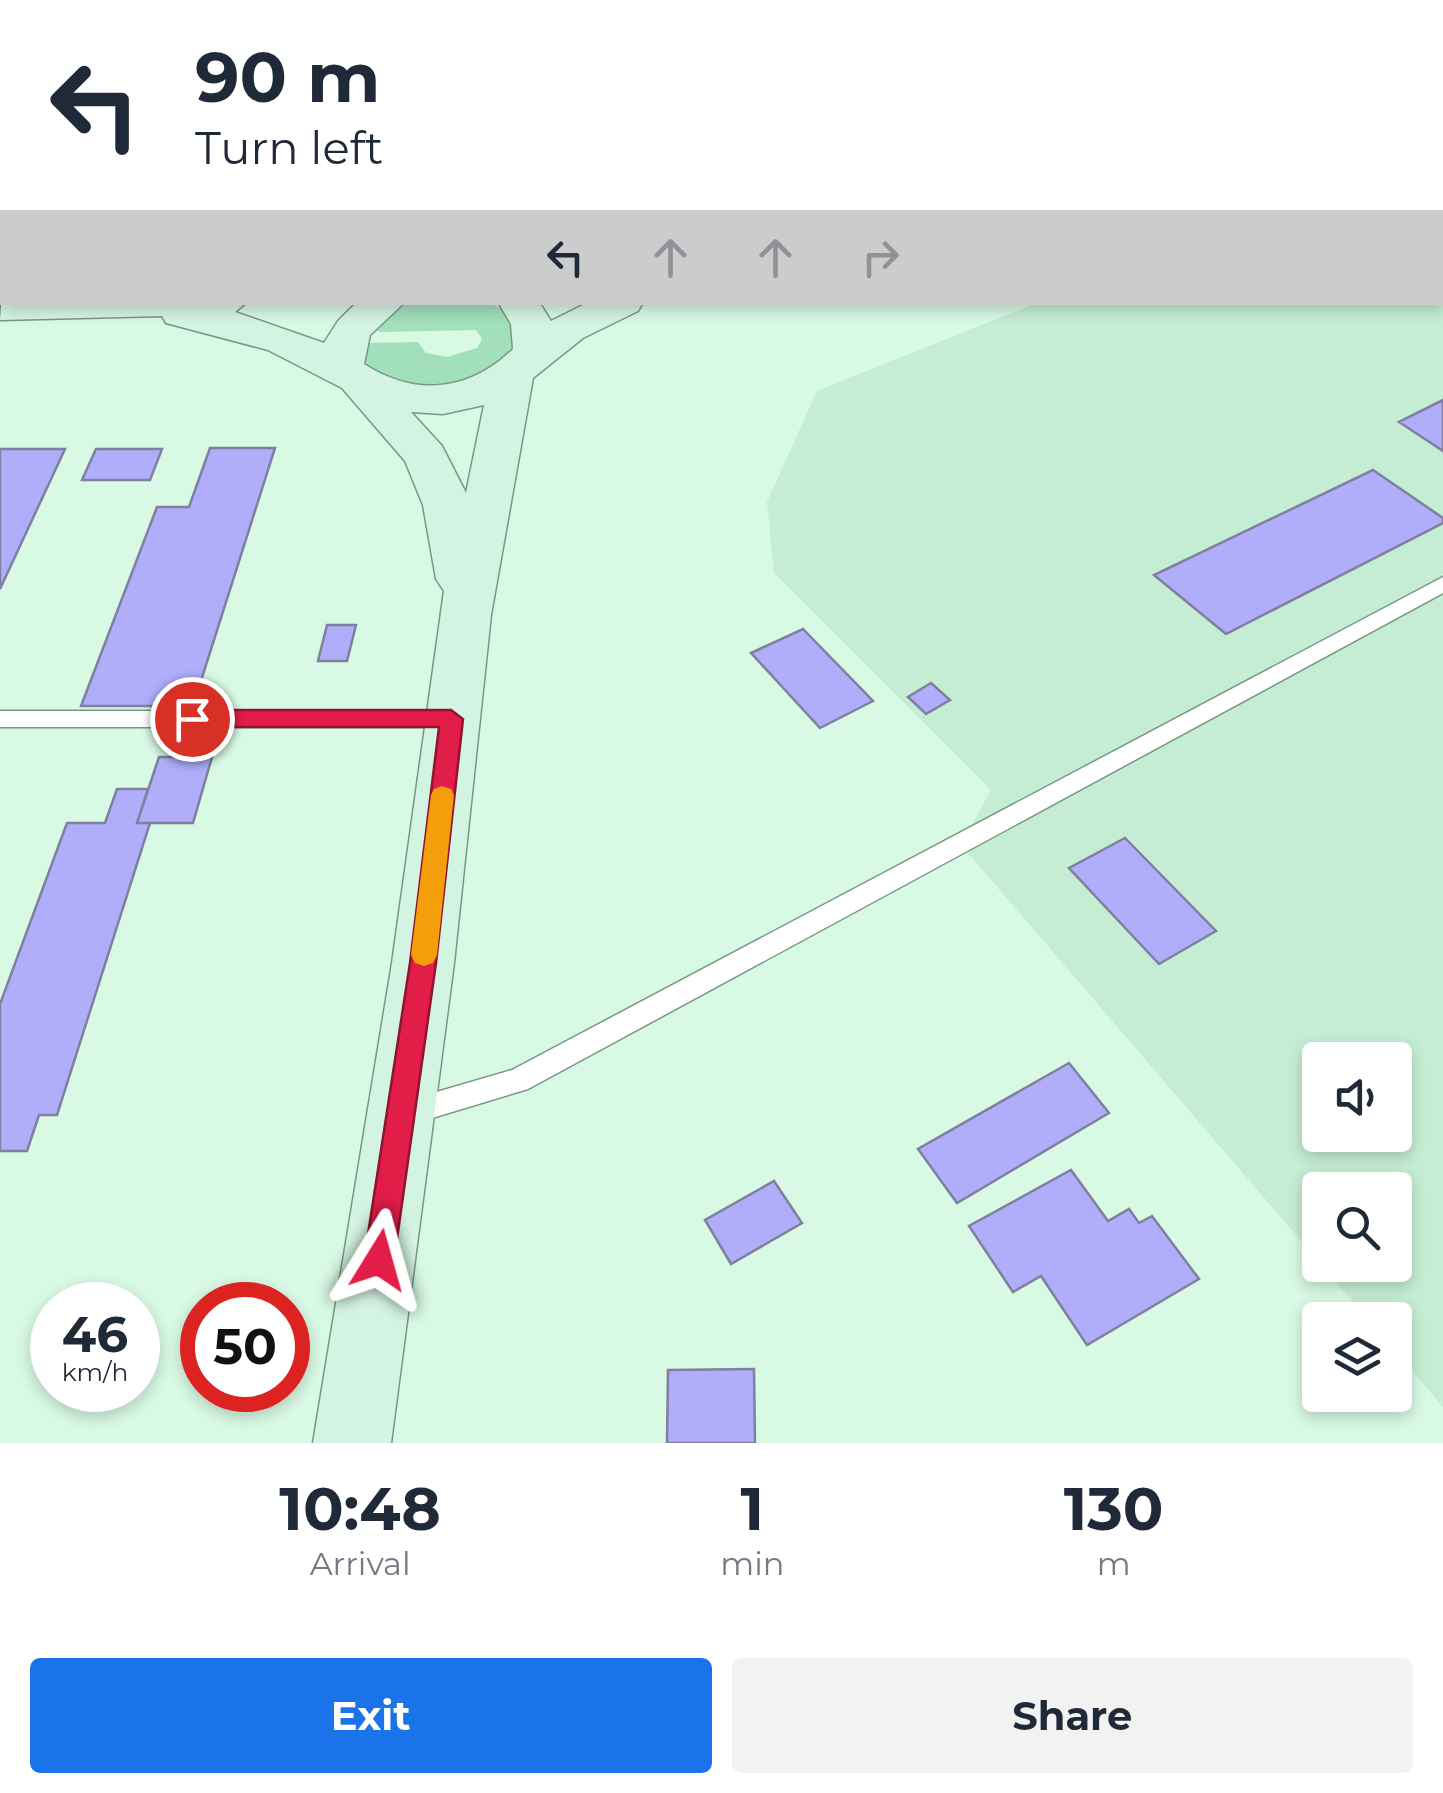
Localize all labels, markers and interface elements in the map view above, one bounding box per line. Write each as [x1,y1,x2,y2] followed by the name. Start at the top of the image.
[195,34,380,120] text: 90 m
[30,40,160,170] icon: left
[195,120,383,175] text: Turn left
[538,230,593,285] icon: left
[643,230,698,285] icon: ahead
[748,230,803,285] icon: ahead
[853,230,908,285] icon: right
[150,677,235,762] pin
[165,692,220,747] icon: arrive
[1302,1042,1412,1412] map controls
[1302,1042,1412,1152] button: sound
[1302,1172,1412,1282] button: search
[327,1208,431,1312] position arrow
[180,1282,310,1412] speed limit sign: 50
[1302,1302,1412,1412] button: layers
[62,1304,128,1365] text: 46
[62,1357,128,1387] text: km/h
[279,1472,441,1545] text: 10:48
[741,1472,764,1545] text: 1
[1064,1472,1164,1545] text: 130
[310,1544,411,1583] text: Arrival
[720,1544,784,1583] text: min
[1097,1544,1131,1583] text: m
[30,1658,712,1773] button: Exit
[732,1658,1413,1773] button: Share

